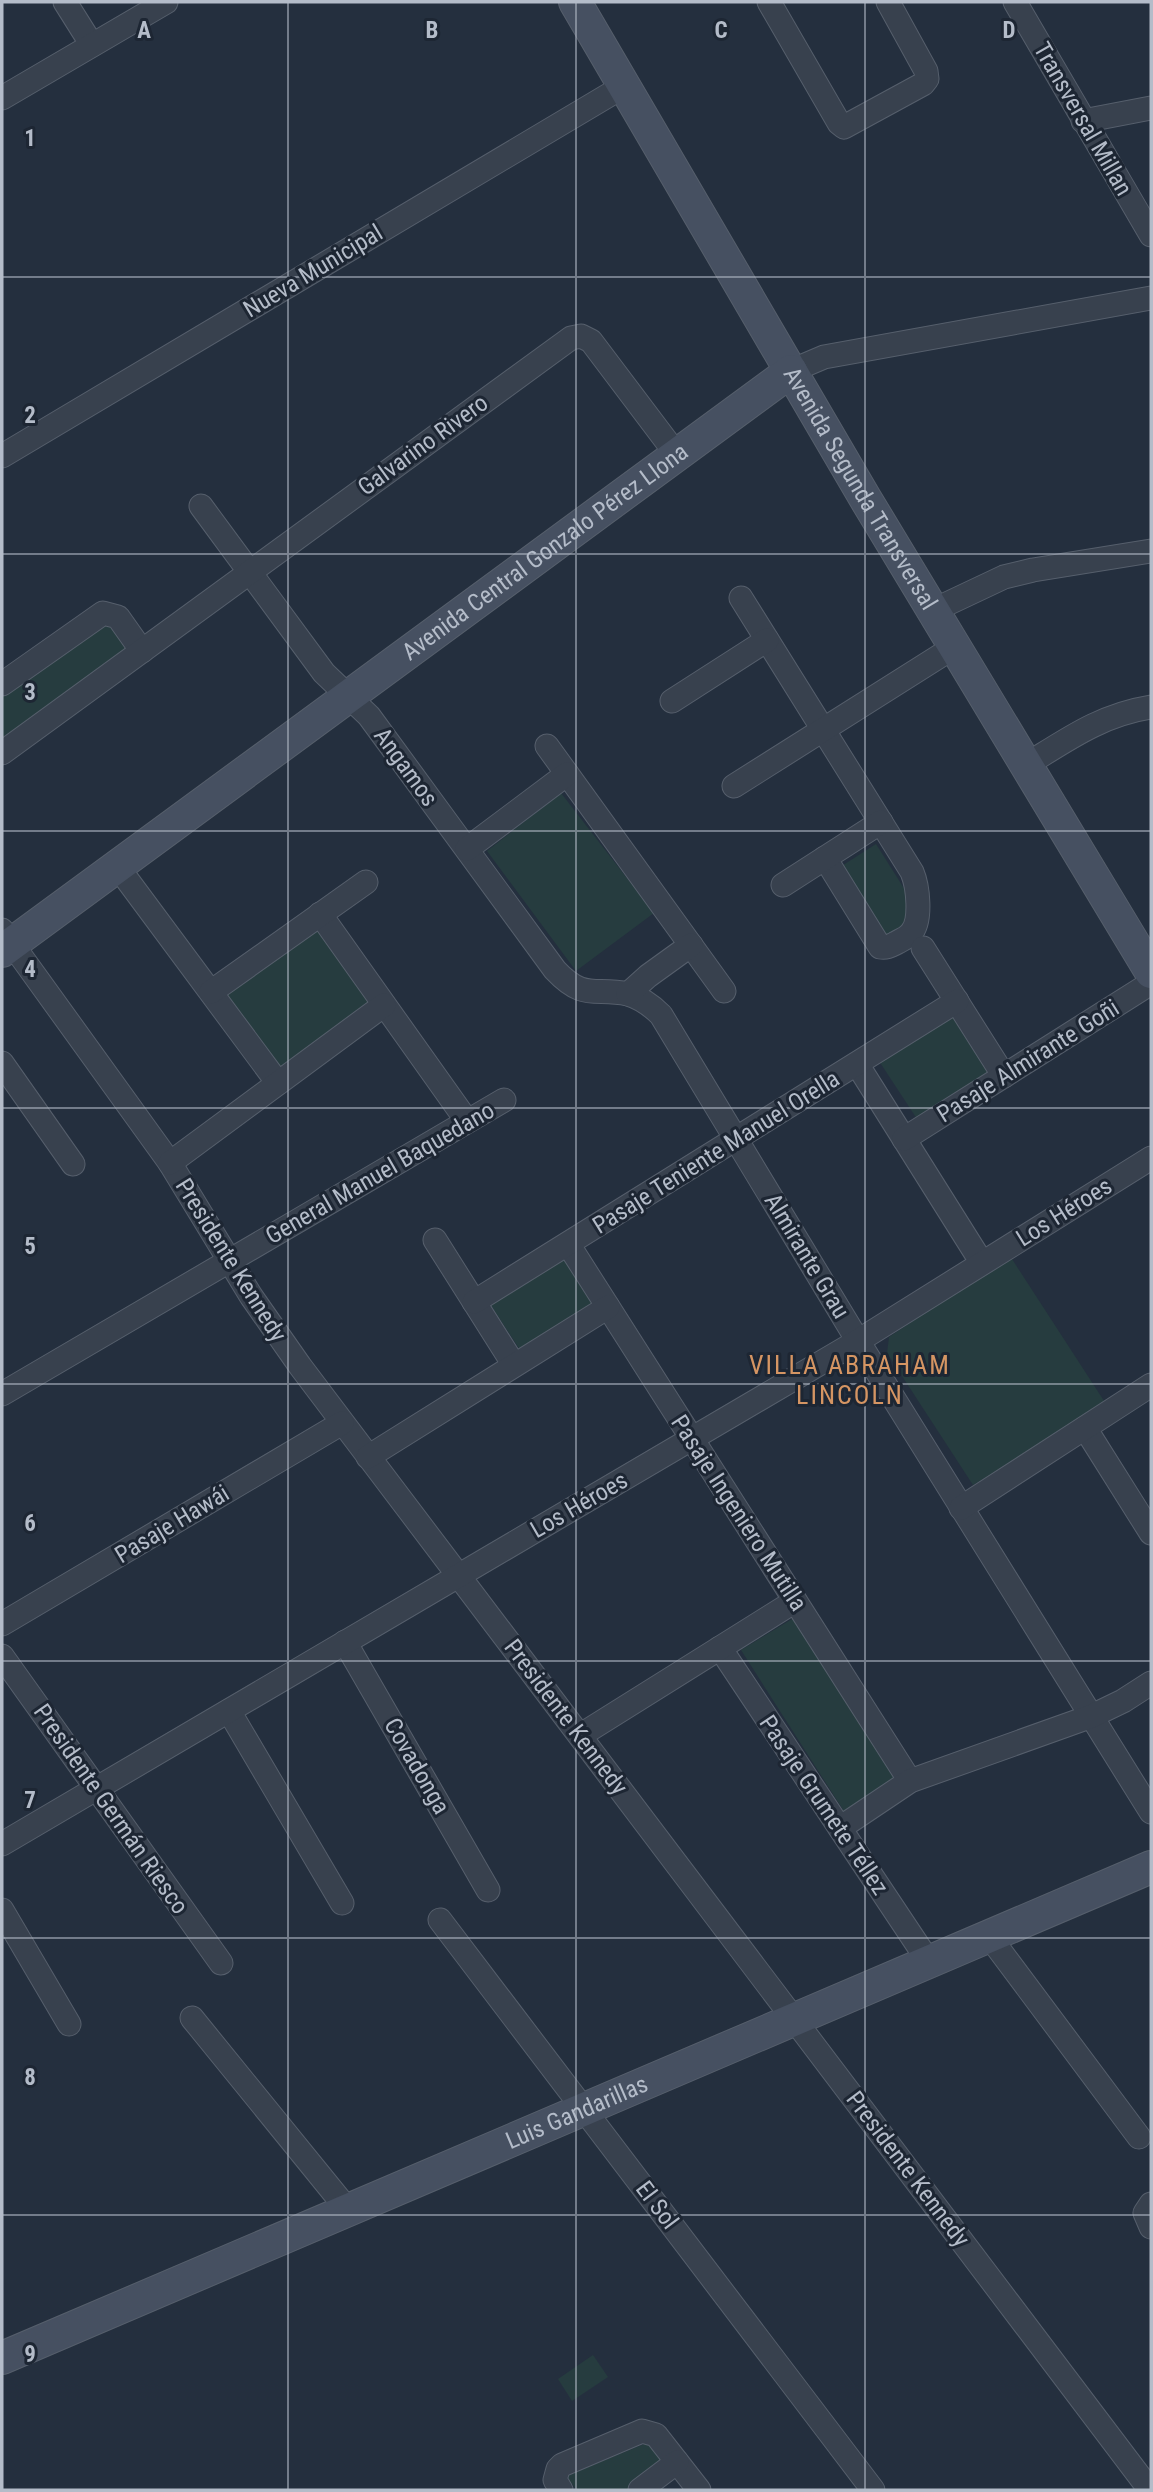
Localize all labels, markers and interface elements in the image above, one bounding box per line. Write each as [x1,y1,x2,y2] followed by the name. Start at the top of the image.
[137,17,151,44] text: A
[426,17,438,44] text: B
[714,17,728,44] text: C
[1003,17,1016,44] text: D
[1028,37,1138,201] street label: Transversal Millan
[24,125,36,152] text: 1
[239,219,387,323] street label: Nueva Municipal
[778,362,943,615] street label: Avenida Segunda Transversal
[353,389,493,501] street label: Galvarino Rivero
[24,402,36,429] text: 2
[397,438,693,666] street label: Avenida Central Gonzalo Pérez Llona
[24,679,36,706] text: 3
[368,722,444,812] street label: Angamos
[24,956,36,983] text: 4
[932,994,1124,1128] street label: Pasaje Almirante Goñi
[587,1064,845,1240] street label: Pasaje Teniente Manuel Orella
[261,1096,499,1250] street label: General Manuel Baquedano
[1011,1172,1117,1252] street label: Los Héroes
[170,1173,292,1347] street label: Presidente Kennedy
[759,1188,855,1324] street label: Almirante Grau
[24,1233,36,1260] text: 5
[749,1350,951,1410] district label: VILLA ABRAHAM LINCOLN
[665,1410,813,1616] street label: Pasaje Ingeniero Mutilla
[526,1466,632,1544] street label: Los Héroes
[110,1479,234,1569] street label: Pasaje Hawái
[24,1510,36,1537] text: 6
[498,1634,634,1800] street label: Presidente Kennedy
[28,1699,194,1919] street label: Presidente Germán Riesco
[754,1710,894,1900] street label: Pasaje Grumete Téllez
[378,1713,456,1819] street label: Covadonga
[24,1787,36,1814] text: 7
[24,2064,36,2091] text: 8
[502,2070,652,2155] street label: Luis Gandarillas
[840,2086,976,2252] street label: Presidente Kennedy
[630,2175,684,2235] street label: El Sol
[24,2341,36,2368] text: 9

